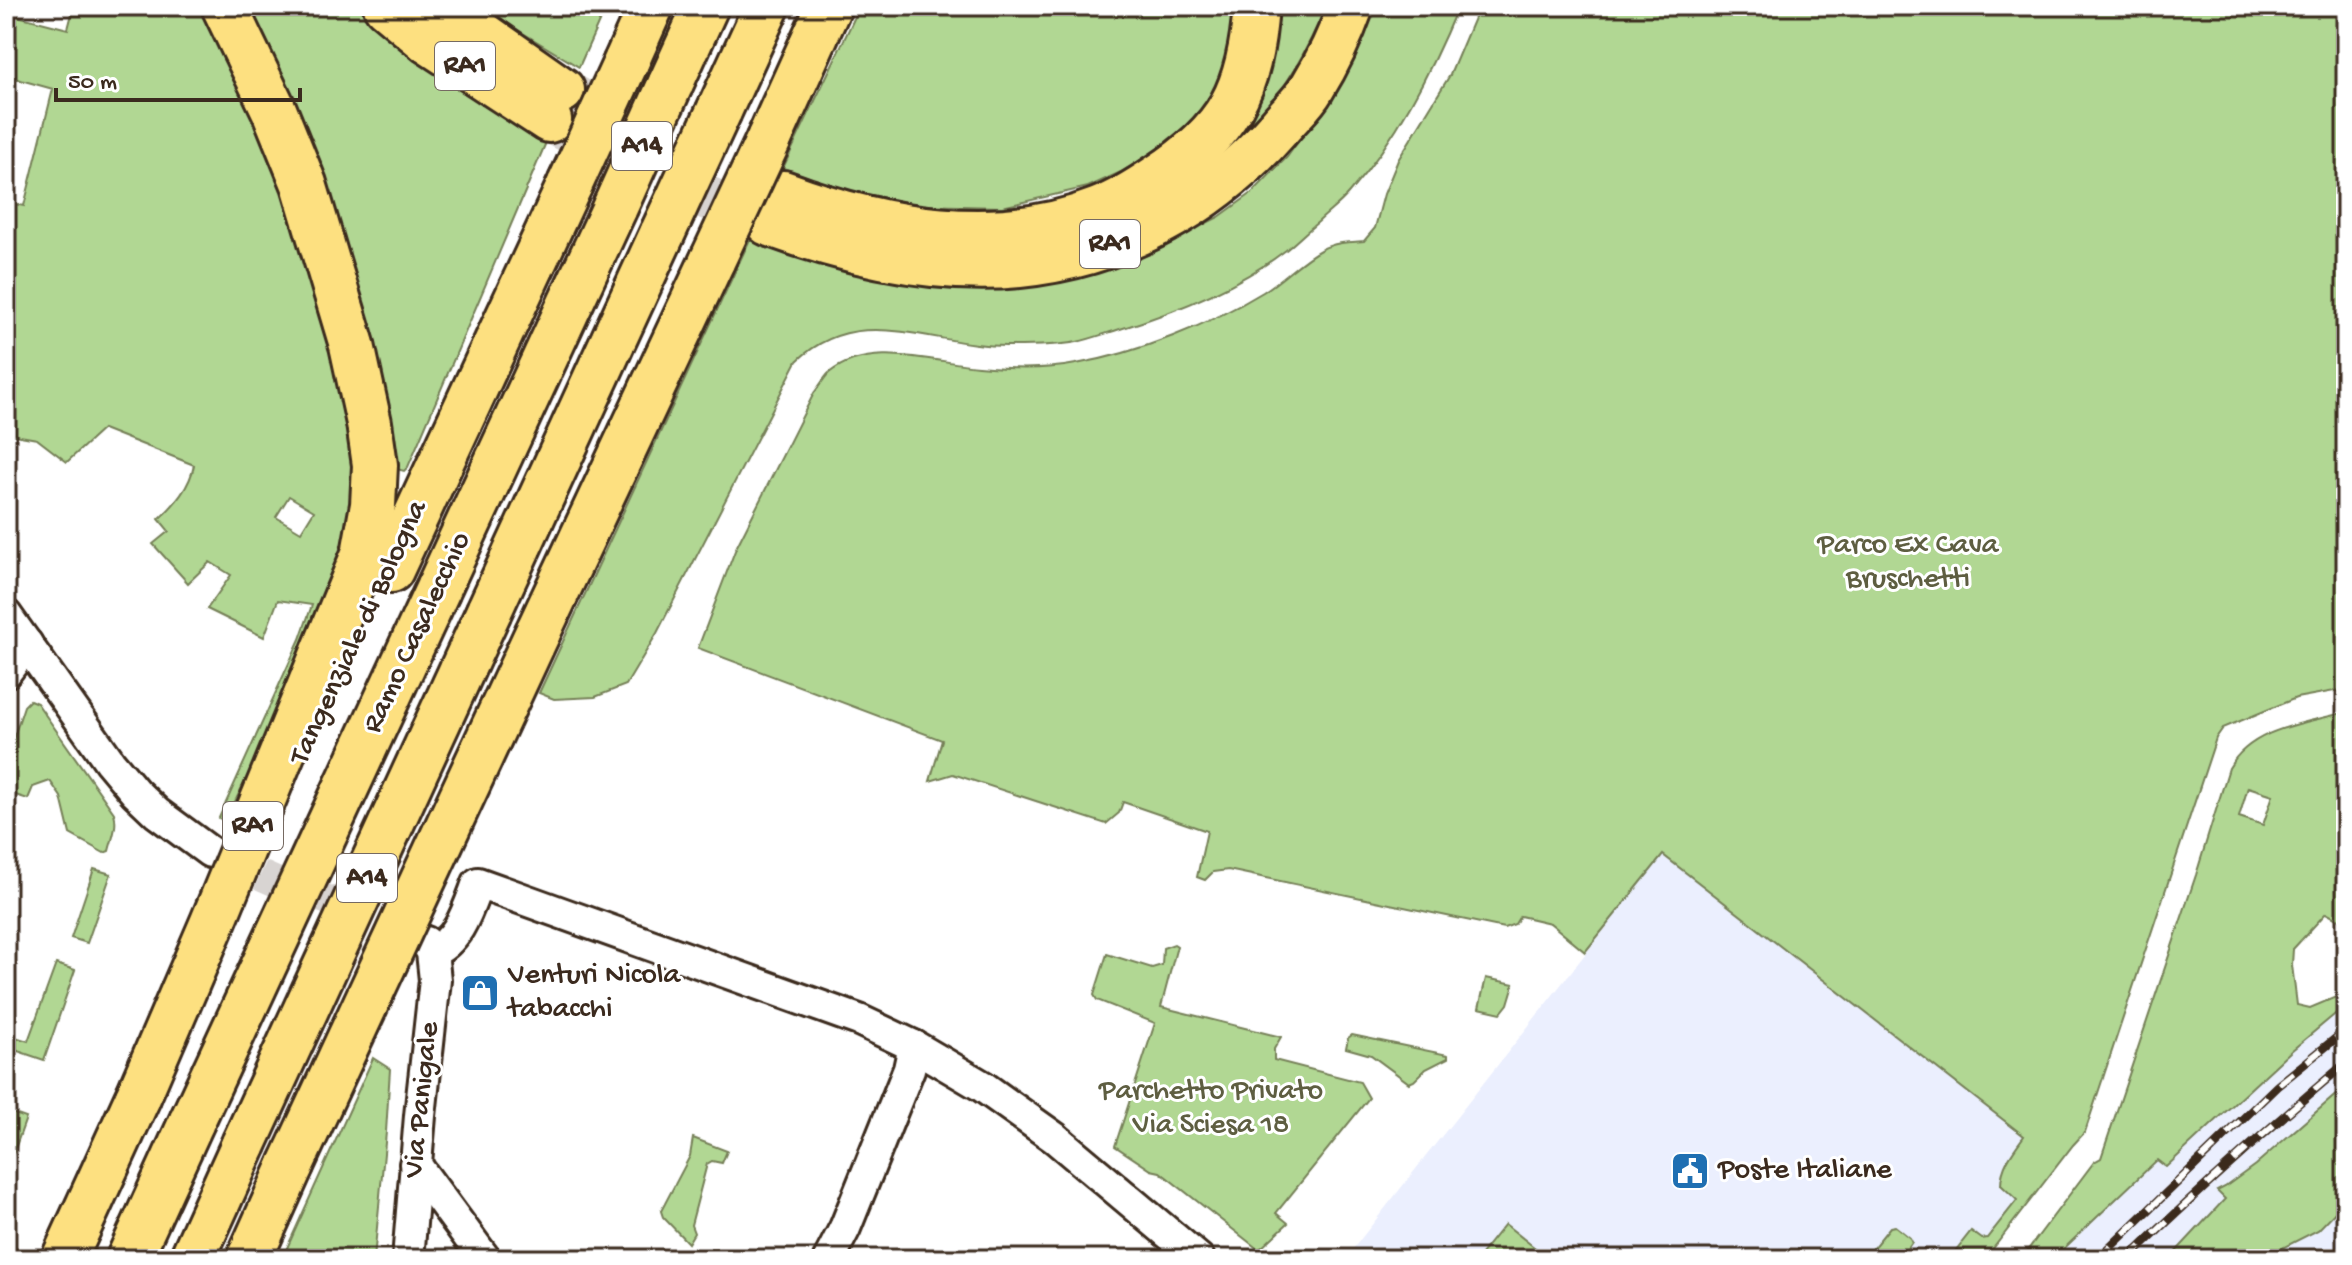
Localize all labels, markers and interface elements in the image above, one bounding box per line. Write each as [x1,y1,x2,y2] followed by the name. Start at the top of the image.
[435,42,495,90] road number: RA1
[56,52,300,102] scale bar
[68,69,117,98] text: 50 m
[612,122,672,170] road number: A14
[1080,220,1140,268] road number: RA1
[283,494,437,772] street label: Tangenziale di Bologna
[356,527,480,739] street label: Ramo Casalecchio
[1816,529,2000,598] park label: Parco Ex Cava Bruschetti
[223,802,283,850] road number: RA1
[337,854,397,902] road number: A14
[506,959,681,1028] place label: Venturi Nicola tabacchi
[459,972,501,1014] shop icon: Venturi Nicola tabacchi
[397,1020,449,1181] street label: Via Panigale
[1098,1075,1323,1144] park label: Parchetto Privato Via Sciesa 18
[1669,1150,1711,1192] public building icon: Poste Italiane
[1717,1154,1892,1189] place label: Poste Italiane

